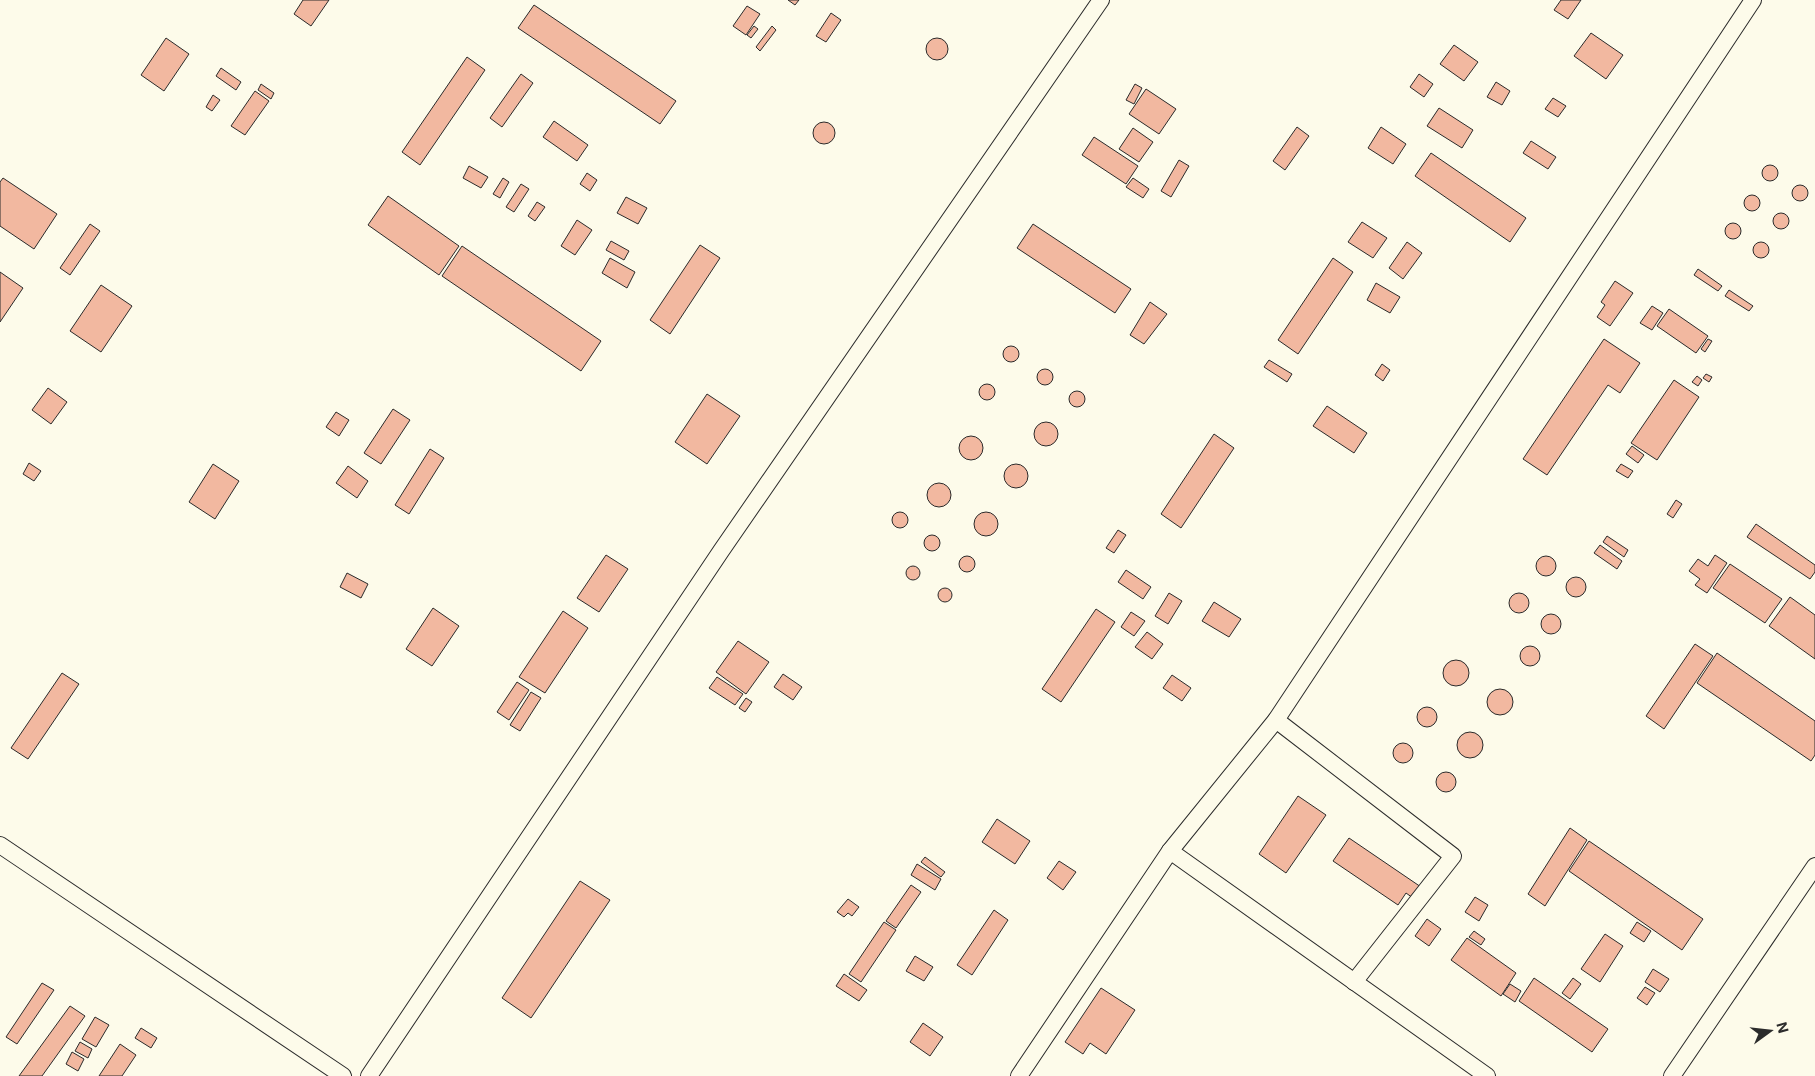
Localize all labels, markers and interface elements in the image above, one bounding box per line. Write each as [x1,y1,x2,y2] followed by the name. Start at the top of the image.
[1745,1006,1795,1056] north arrow
[1773,1020,1793,1035] text: N

